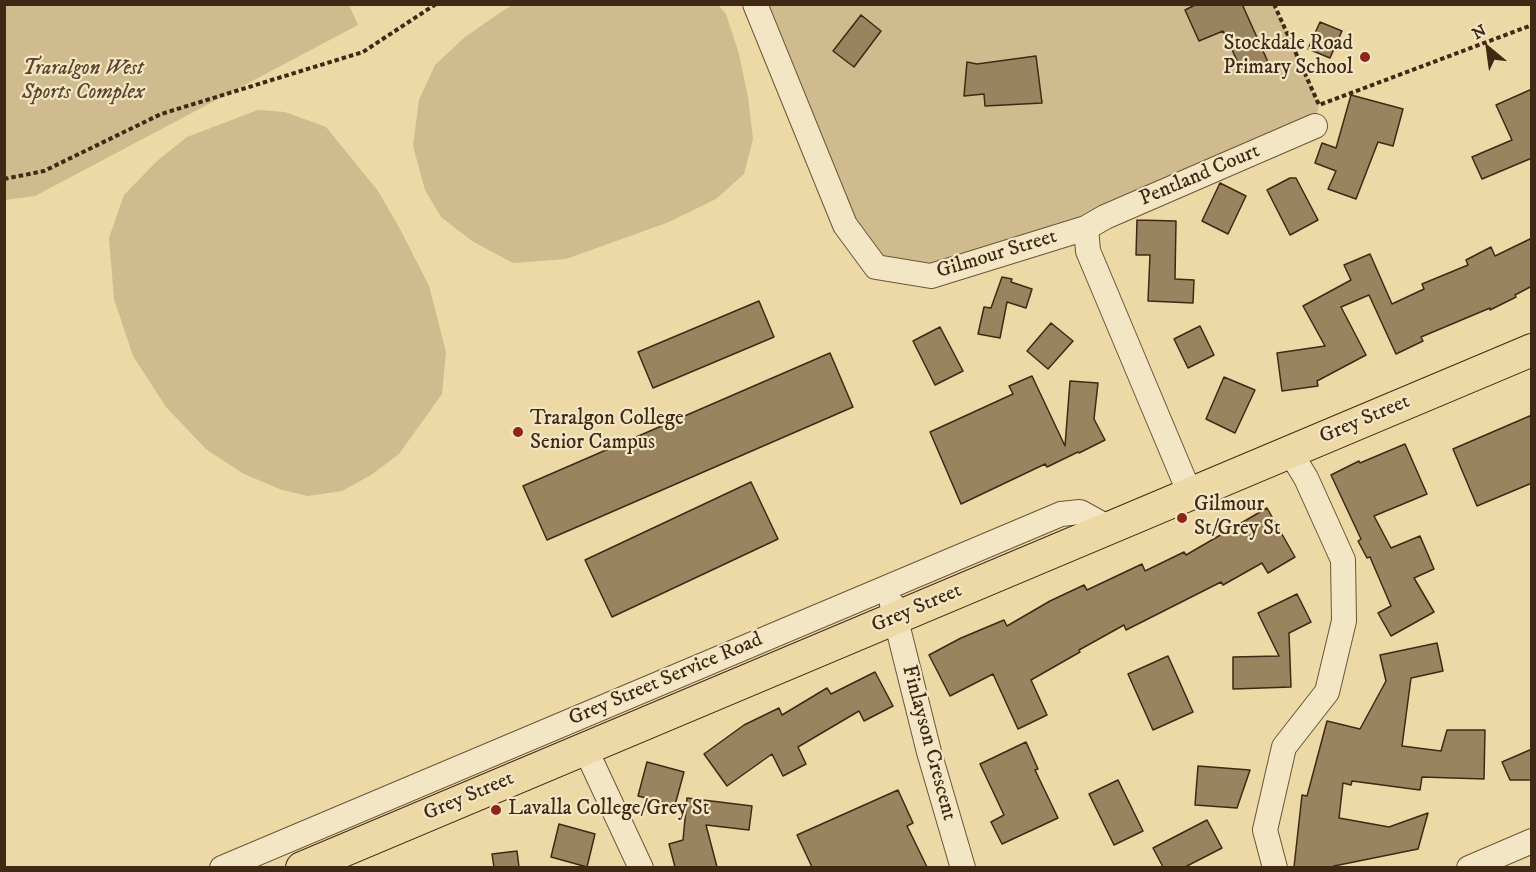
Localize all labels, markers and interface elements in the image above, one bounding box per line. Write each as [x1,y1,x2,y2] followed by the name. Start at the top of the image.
[1458,18,1518,78] north arrow
[1469,20,1490,44] text: N
[1223,32,1353,82] place label: Stockdale Road Primary School
[1358,50,1372,64] marker: Stockdale Road Primary School
[22,57,144,107] park label: Traralgon West Sports Complex
[1136,139,1264,213] street label: Pentland Court
[934,225,1060,285] street label: Gilmour Street
[1316,390,1414,450] street label: Grey Street
[530,407,684,457] place label: Traralgon College Senior Campus
[511,425,525,439] marker: Traralgon College Senior Campus
[1194,493,1281,543] place label: Gilmour St/Grey St
[1175,511,1189,525] marker: Gilmour St/Grey St
[868,579,966,639] street label: Grey Street
[565,628,767,732] street label: Grey Street Service Road
[895,663,961,823] street label: Finlayson Crescent
[420,767,518,827] street label: Grey Street
[508,797,710,823] place label: Lavalla College/Grey St
[489,803,503,817] marker: Lavalla College/Grey St

